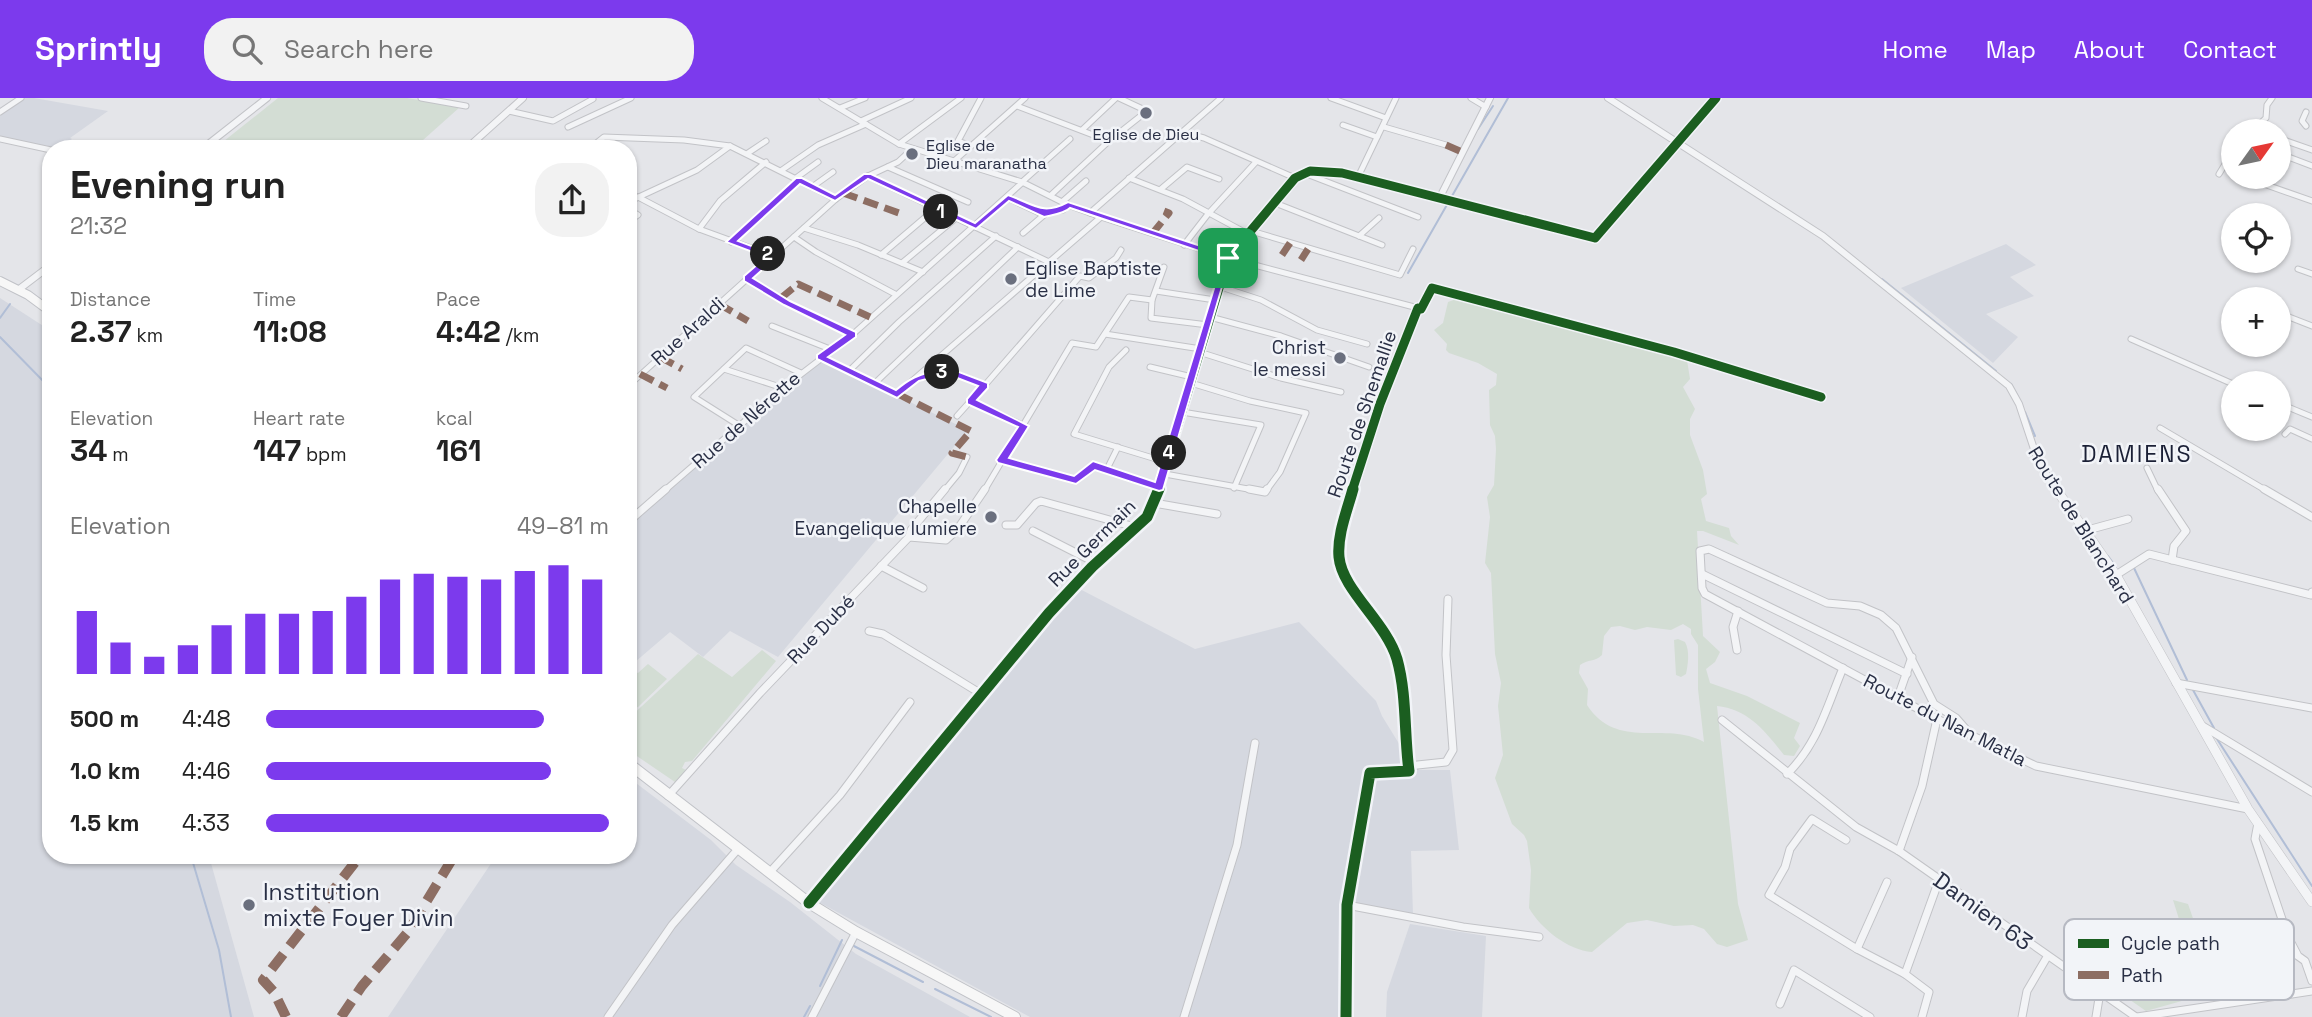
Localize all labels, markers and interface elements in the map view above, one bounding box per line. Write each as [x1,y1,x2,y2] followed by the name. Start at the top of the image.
[204,18,694,81] search box
[35,28,162,70] text: Sprintly
[228,30,266,68] icon: search
[284,32,434,66] text: Search here
[1882,34,1948,65] text: Home
[1986,34,2036,65] text: Map
[2074,34,2145,65] text: About
[2183,34,2277,65] text: Contact
[1138,105,1154,121] marker: Eglise de Dieu
[2221,119,2291,189] north arrow
[2221,119,2291,441] map controls
[1093,124,1199,145] place label: Eglise de Dieu
[926,135,1047,174] place label: Eglise de Dieu maranatha
[904,146,920,162] marker: Eglise de Dieu maranatha
[70,161,286,209] text: Evening run
[535,163,609,237] button: share
[923,194,958,230] pin: 1
[936,199,945,224] text: 1
[2221,203,2291,273] button: locate
[70,211,127,241] text: 21:32
[1198,228,1258,288] pin
[750,236,786,272] pin: 2
[1209,239,1247,277] icon: arrive
[762,241,773,266] text: 2
[1025,256,1162,303] place label: Eglise Baptiste de Lime
[1003,271,1019,287] marker: Eglise Baptiste de Lime
[70,287,151,312] text: Distance
[253,287,296,312] text: Time
[436,287,480,312] text: Pace
[2221,287,2291,357] button: +
[646,291,730,371] street label: Rue Araldi
[70,312,132,351] text: 2.37
[253,312,327,351] text: 11:08
[436,312,501,351] text: 4:42
[132,323,163,348] text: km
[501,323,539,348] text: /km
[1322,327,1402,501] street label: Route de Shemallie
[1253,335,1326,382] place label: Christ le messi
[1332,350,1348,366] marker: Christ le messi
[925,354,960,390] pin: 3
[936,359,947,384] text: 3
[686,366,806,474] street label: Rue de Nérette
[2221,371,2291,441] button: −
[70,406,153,431] text: Elevation
[253,406,345,431] text: Heart rate
[436,406,473,431] text: kcal
[70,431,107,470] text: 34
[253,431,301,470] text: 147
[436,431,482,470] text: 161
[1152,436,1186,470] pin: 4
[2081,439,2193,469] district label: DAMIENS
[1162,440,1175,465] text: 4
[107,442,129,467] text: m
[301,442,347,467] text: bpm
[2022,442,2140,608] street label: Route de Blanchard
[794,494,977,541] place label: Chapelle Evangelique lumiere
[1043,494,1141,592] street label: Rue Germain
[983,509,999,525] marker: Chapelle Evangelique lumiere
[70,511,171,541] text: Elevation
[517,511,609,541] text: 49–81 m
[782,589,860,669] street label: Rue Dubé
[1859,668,2031,772] street label: Route du Nan Matla
[70,704,139,734] text: 500 m
[182,704,231,734] text: 4:48
[70,756,140,786] text: 1.0 km
[182,756,231,786] text: 4:46
[70,808,140,838] text: 1.5 km
[182,808,230,838] text: 4:33
[1927,865,2039,957] street label: Damien 63
[263,877,454,933] place label: Institution mixte Foyer Divin
[241,897,257,913] marker: Institution mixte Foyer Divin
[2064,919,2294,1000] legend
[2121,931,2220,956] text: Cycle path
[2121,963,2163,988] text: Path

